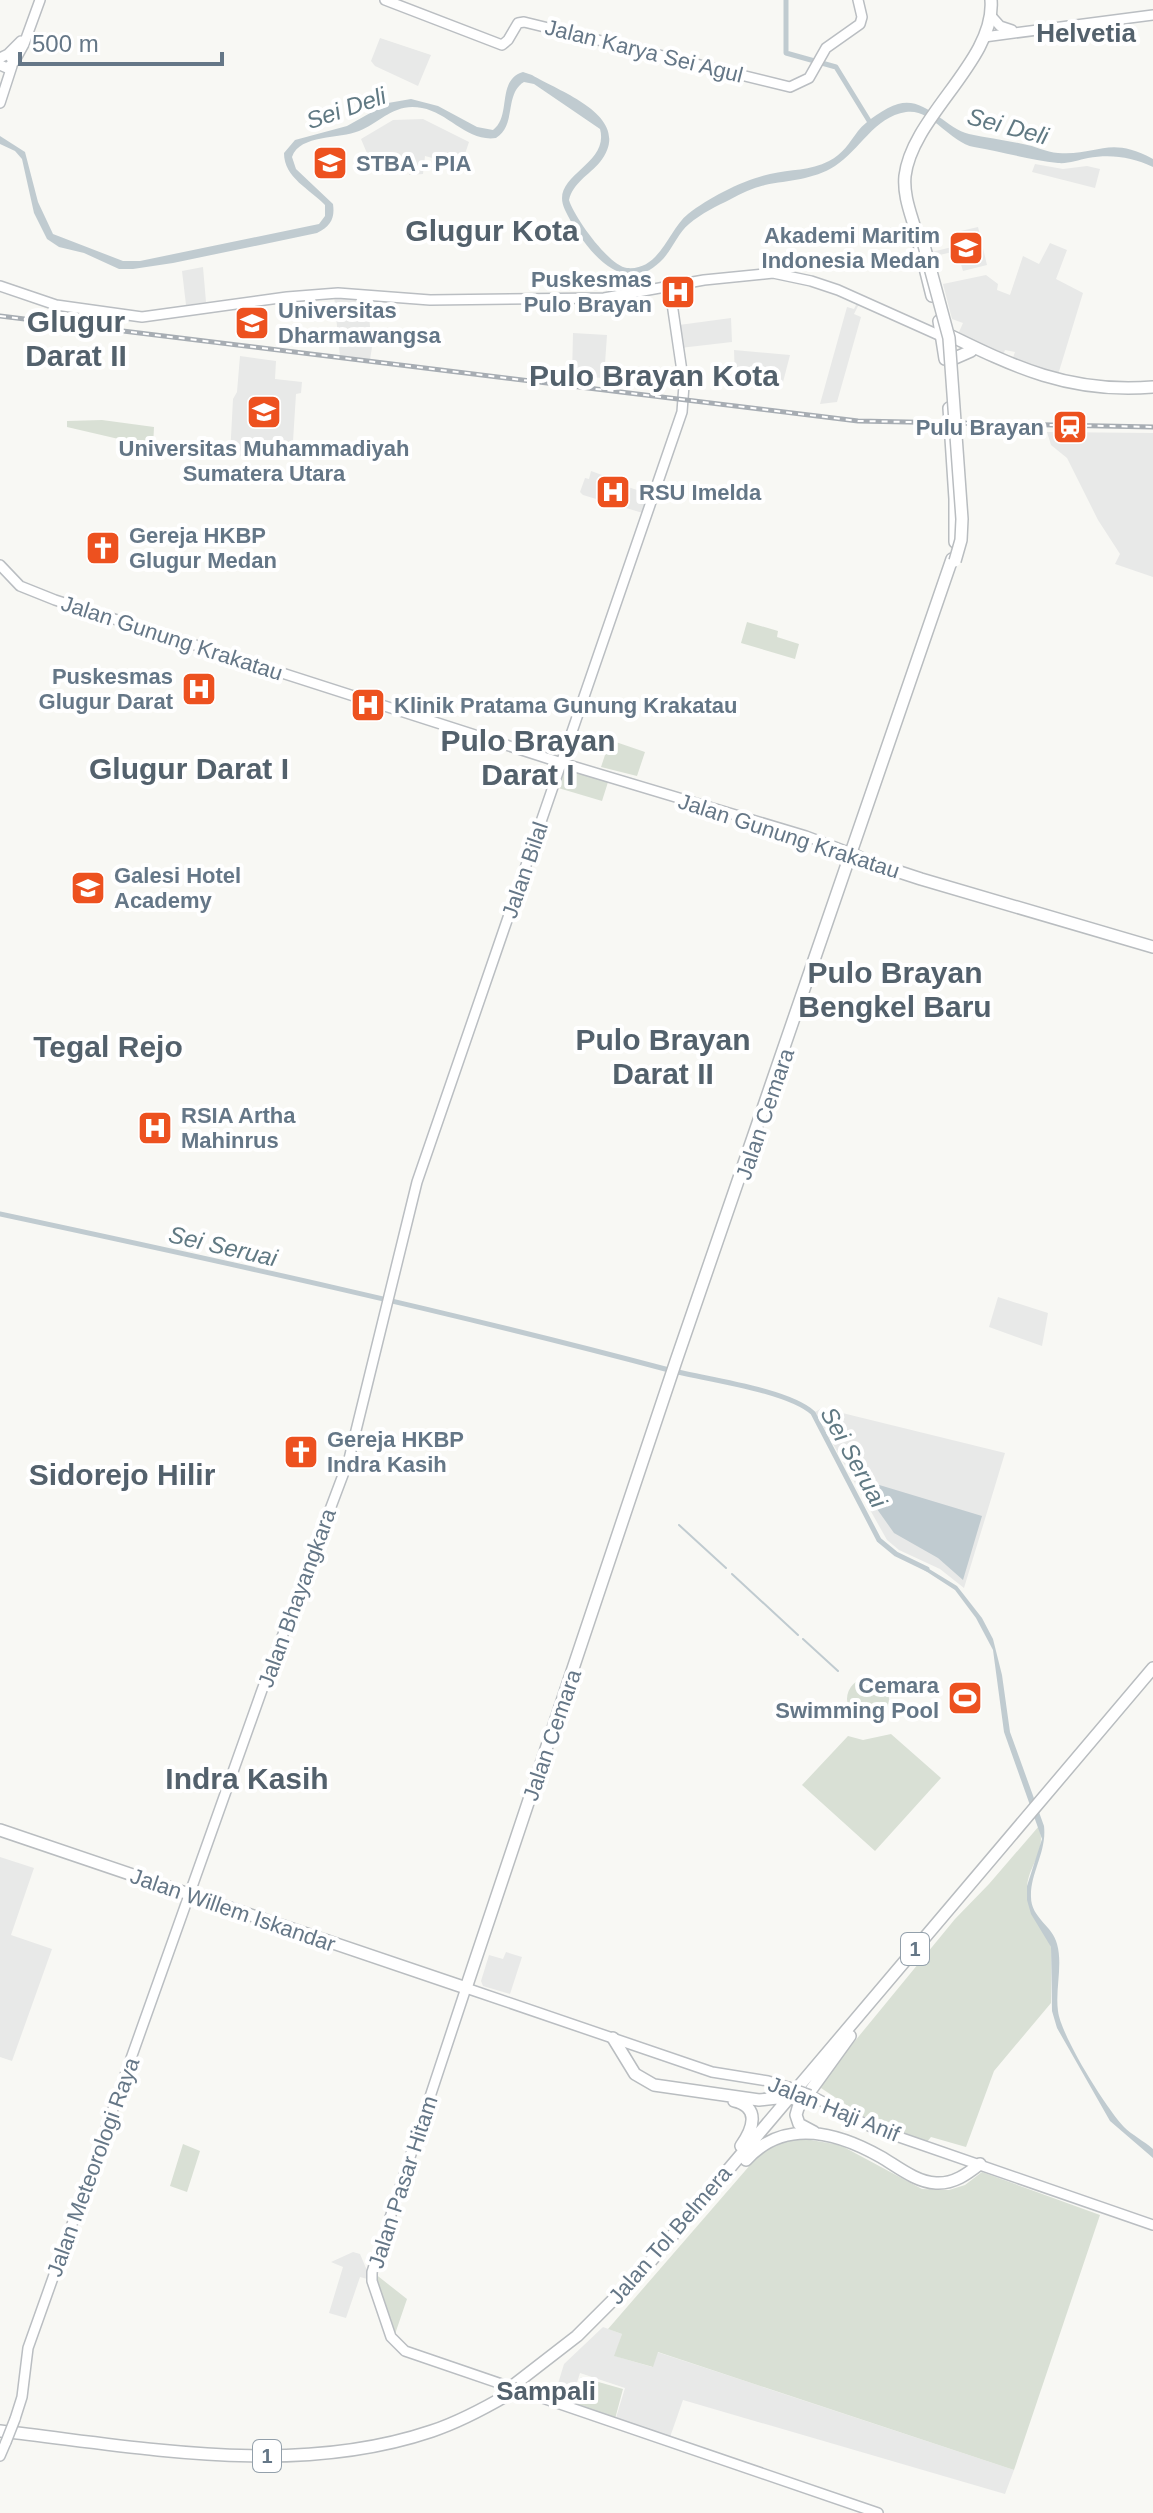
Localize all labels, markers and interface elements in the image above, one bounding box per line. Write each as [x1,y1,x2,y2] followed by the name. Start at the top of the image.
[542,14,746,88] street label: Jalan Karya Sei Agul
[20,16,222,66] scale bar
[1036,18,1136,48] district label: Helvetia
[32,30,99,57] text: 500 m
[303,82,390,134] water label: Sei Deli
[965,102,1052,150] water label: Sei Deli
[311,144,349,182] school or university icon: STBA - PIA
[356,151,471,176] place label: STBA - PIA
[405,214,579,247] district label: Glugur Kota
[762,223,940,273] place label: Akademi Maritim Indonesia Medan
[947,229,985,267] school or university icon: Akademi Maritim Indonesia Medan
[524,267,652,317] place label: Puskesmas Pulo Brayan
[659,273,697,311] hospital icon: Puskesmas Pulo Brayan
[278,298,441,348] place label: Universitas Dharmawangsa
[233,304,271,342] school or university icon: Universitas Dharmawangsa
[25,305,127,372] district label: Glugur Darat II
[529,359,779,392] district label: Pulo Brayan Kota
[245,393,283,431] school or university icon: Universitas Muhammadiyah Sumatera Utara
[1051,408,1089,446] station icon: Pulu Brayan
[916,415,1044,440] place label: Pulu Brayan
[119,436,409,486] place label: Universitas Muhammadiyah Sumatera Utara
[594,473,632,511] hospital icon: RSU Imelda
[639,480,762,505] place label: RSU Imelda
[129,523,277,573] place label: Gereja HKBP Glugur Medan
[84,529,122,567] church icon: Gereja HKBP Glugur Medan
[58,590,286,686] street label: Jalan Gunung Krakatau
[39,664,174,714] place label: Puskesmas Glugur Darat
[180,670,218,708] hospital icon: Puskesmas Glugur Darat
[349,686,387,724] hospital icon: Klinik Pratama Gunung Krakatau
[394,693,738,718] place label: Klinik Pratama Gunung Krakatau
[440,724,616,791] district label: Pulo Brayan Darat I
[89,752,289,785] district label: Glugur Darat I
[675,788,903,884] street label: Jalan Gunung Krakatau
[497,819,553,921] street label: Jalan Bilal
[114,863,241,913] place label: Galesi Hotel Academy
[69,869,107,907] school or university icon: Galesi Hotel Academy
[798,956,992,1023] district label: Pulo Brayan Bengkel Baru
[575,1023,751,1090] district label: Pulo Brayan Darat II
[33,1030,183,1063] district label: Tegal Rejo
[731,1044,799,1183] street label: Jalan Cemara
[181,1103,296,1153] place label: RSIA Artha Mahinrus
[136,1109,174,1147] hospital icon: RSIA Artha Mahinrus
[166,1220,281,1272] water label: Sei Seruai
[815,1402,893,1513] water label: Sei Seruai
[327,1427,464,1477] place label: Gereja HKBP Indra Kasih
[282,1433,320,1471] church icon: Gereja HKBP Indra Kasih
[29,1458,216,1491] district label: Sidorejo Hilir
[253,1505,341,1691] street label: Jalan Bhayangkara
[518,1665,586,1804] street label: Jalan Cemara
[775,1673,940,1723] place label: Cemara Swimming Pool
[946,1679,984,1717] sports icon: Cemara Swimming Pool
[165,1762,329,1795] district label: Indra Kasih
[127,1863,339,1957] street label: Jalan Willem Iskandar
[901,1933,929,1965] road number: 1
[42,2053,145,2280] street label: Jalan Meteorologi Raya
[765,2071,904,2147] street label: Jalan Haji Anif
[363,2093,443,2271] street label: Jalan Pasar Hitam
[603,2160,737,2309] street label: Jalan Tol Belmera
[496,2376,596,2406] district label: Sampali
[253,2440,281,2472] road number: 1

